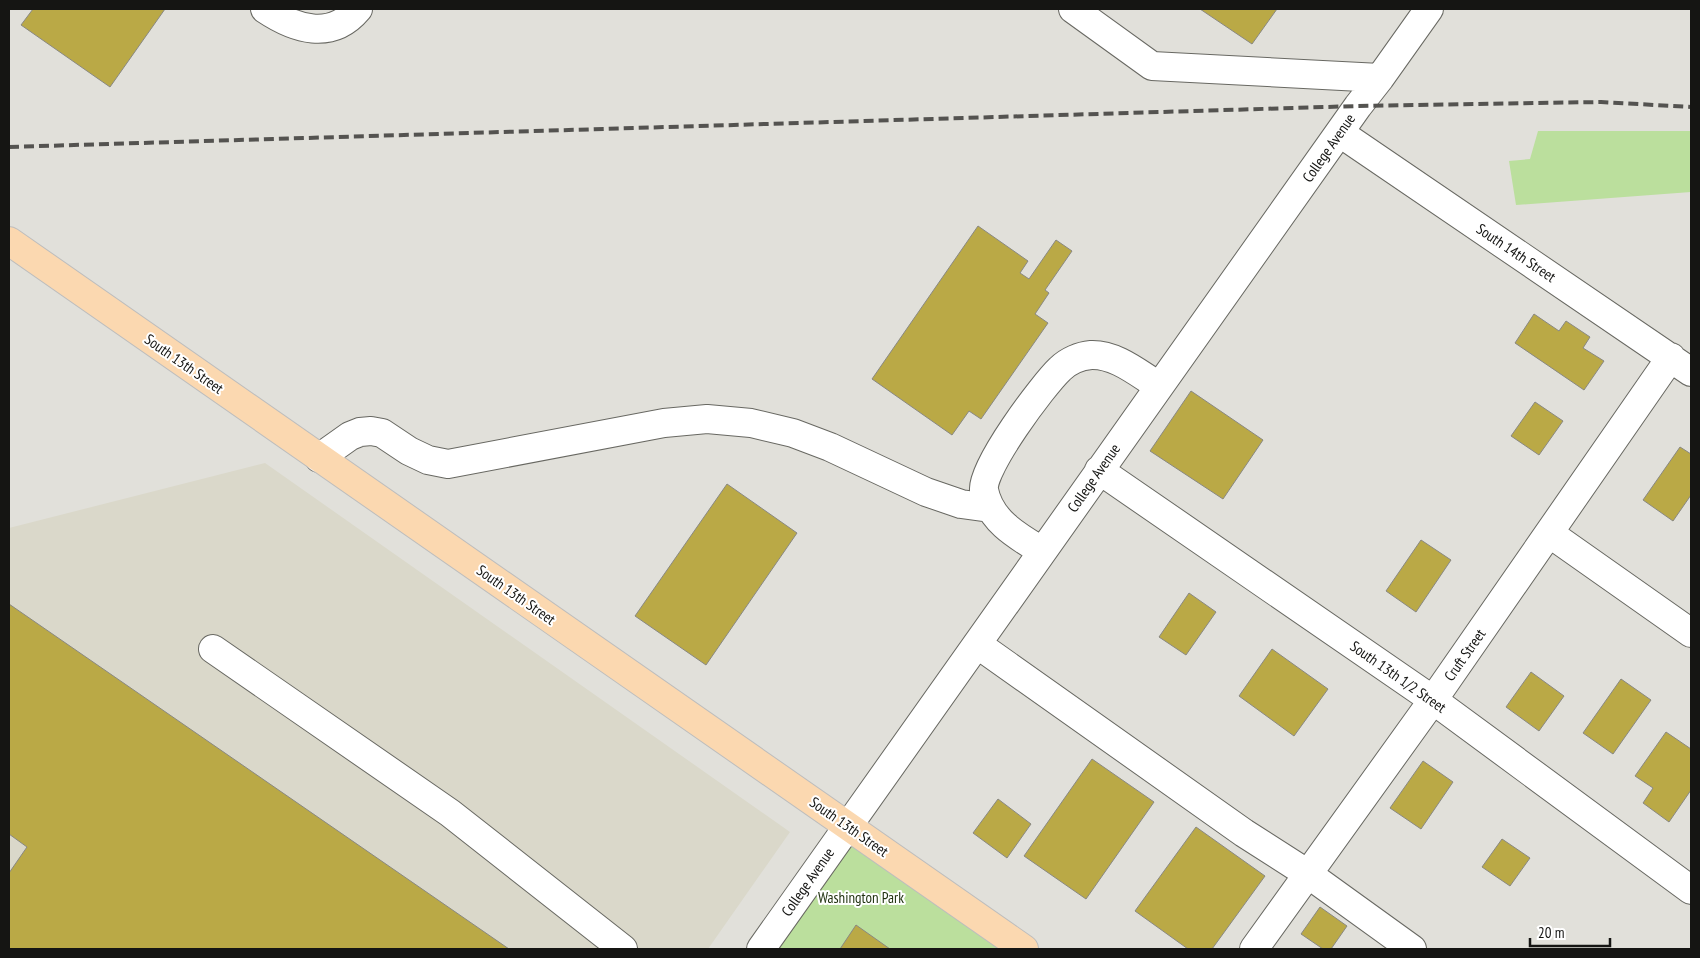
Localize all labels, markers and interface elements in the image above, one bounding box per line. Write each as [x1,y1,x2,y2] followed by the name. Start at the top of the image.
[1298,110,1359,186] street label: College Avenue
[1473,219,1560,286] street label: South 14th Street
[141,329,227,398] street label: South 13th Street
[1063,440,1124,516] street label: College Avenue
[473,560,559,629] street label: South 13th Street
[1440,625,1489,684] street label: Cruft Street
[1347,636,1450,717] street label: South 13th 1/2 Street
[806,792,892,861] street label: South 13th Street
[777,844,838,920] street label: College Avenue
[818,888,904,907] park label: Washington Park
[1530,916,1610,948] scale bar
[1538,923,1564,942] text: 20 m

